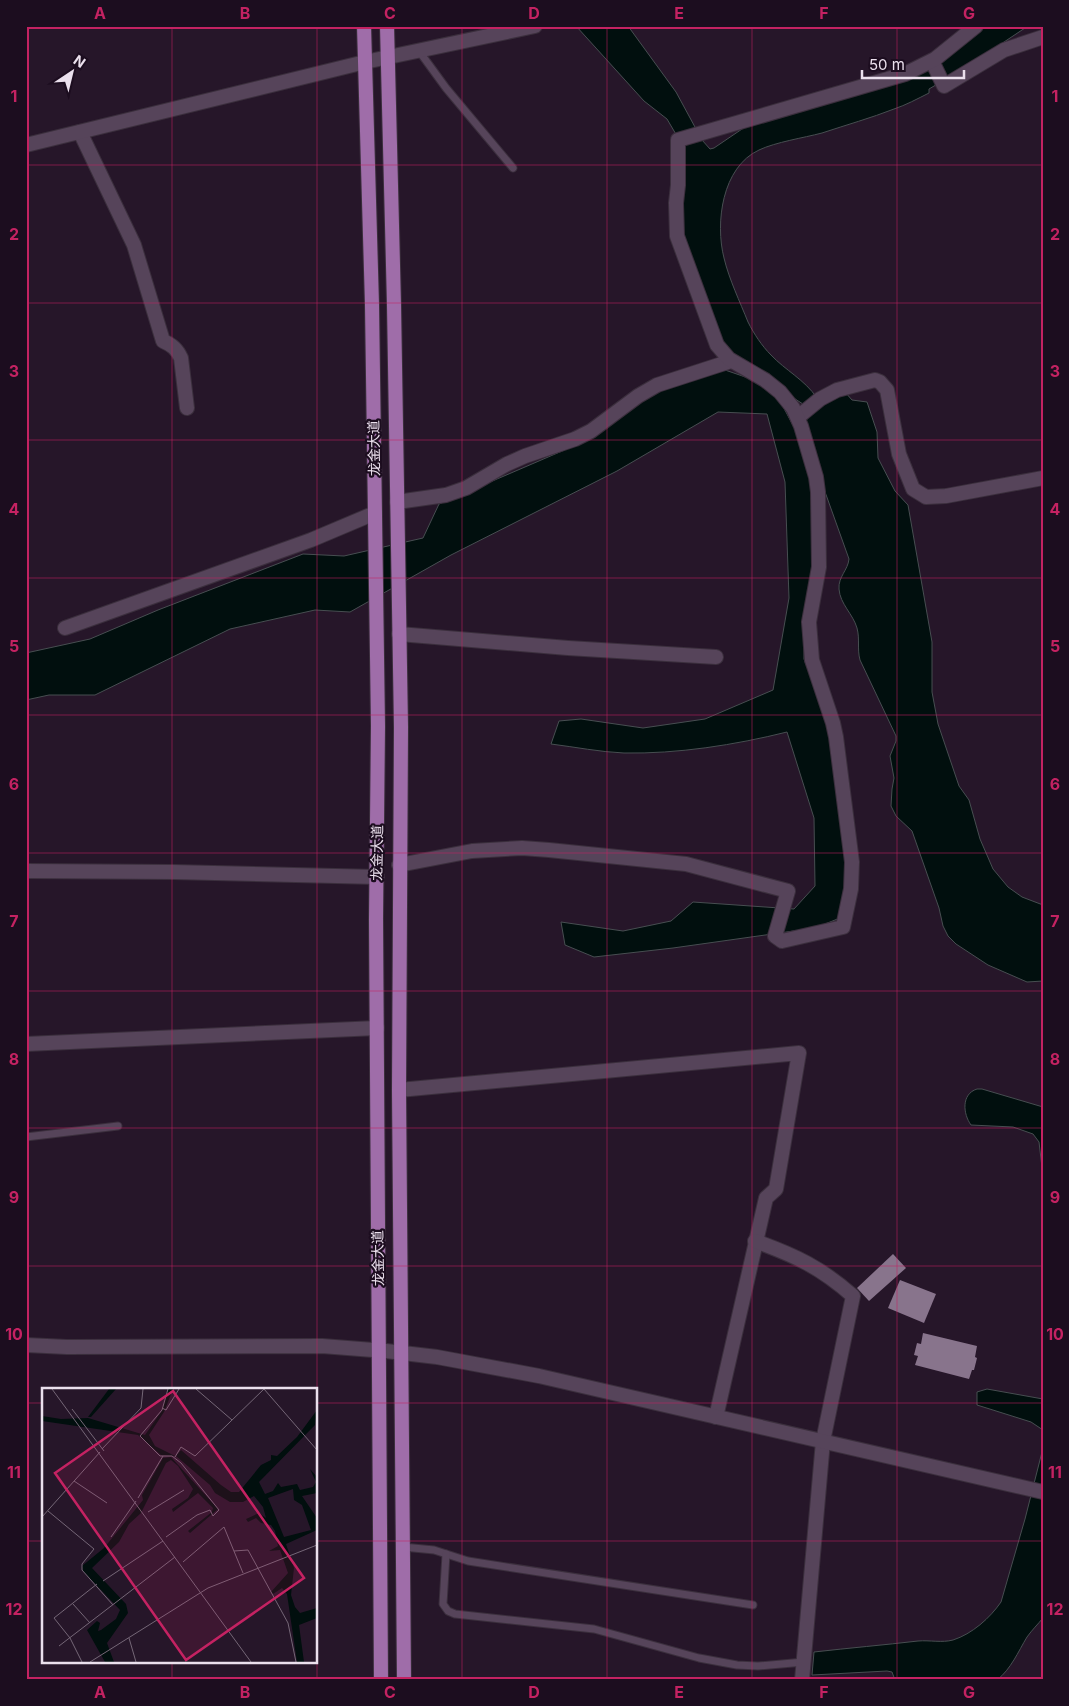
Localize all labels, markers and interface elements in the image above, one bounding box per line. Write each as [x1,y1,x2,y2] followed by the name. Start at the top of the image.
[94,3,106,23] text: A
[240,3,250,23] text: B
[384,3,396,23] text: C
[528,3,540,23] text: D
[674,3,684,23] text: E
[819,3,829,23] text: F
[963,3,975,23] text: G
[48,48,98,98] north arrow
[862,48,964,80] scale bar
[70,51,89,71] text: N
[869,55,905,74] text: 50 m
[11,86,17,106] text: 1
[1052,86,1058,106] text: 1
[9,224,19,244] text: 2
[1050,224,1060,244] text: 2
[9,361,19,381] text: 3
[1050,361,1060,381] text: 3
[365,420,382,476] street label: 龙金大道
[9,499,20,519] text: 4
[1050,499,1061,519] text: 4
[9,636,19,656] text: 5
[1050,636,1060,656] text: 5
[9,774,19,794] text: 6
[1050,774,1060,794] text: 6
[368,825,385,881] street label: 龙金大道
[9,911,19,931] text: 7
[1050,911,1060,931] text: 7
[9,1049,19,1069] text: 8
[1050,1049,1060,1069] text: 8
[9,1187,19,1207] text: 9
[1050,1187,1060,1207] text: 9
[369,1230,386,1286] street label: 龙金大道
[5,1324,23,1344] text: 10
[1046,1324,1064,1344] text: 10
[42,1388,318,1664] inset map
[7,1462,21,1482] text: 11
[1048,1462,1062,1482] text: 11
[6,1599,22,1619] text: 12
[1047,1599,1063,1619] text: 12
[94,1682,106,1702] text: A
[240,1682,250,1702] text: B
[384,1682,396,1702] text: C
[528,1682,540,1702] text: D
[674,1682,684,1702] text: E
[819,1682,829,1702] text: F
[963,1682,975,1702] text: G

